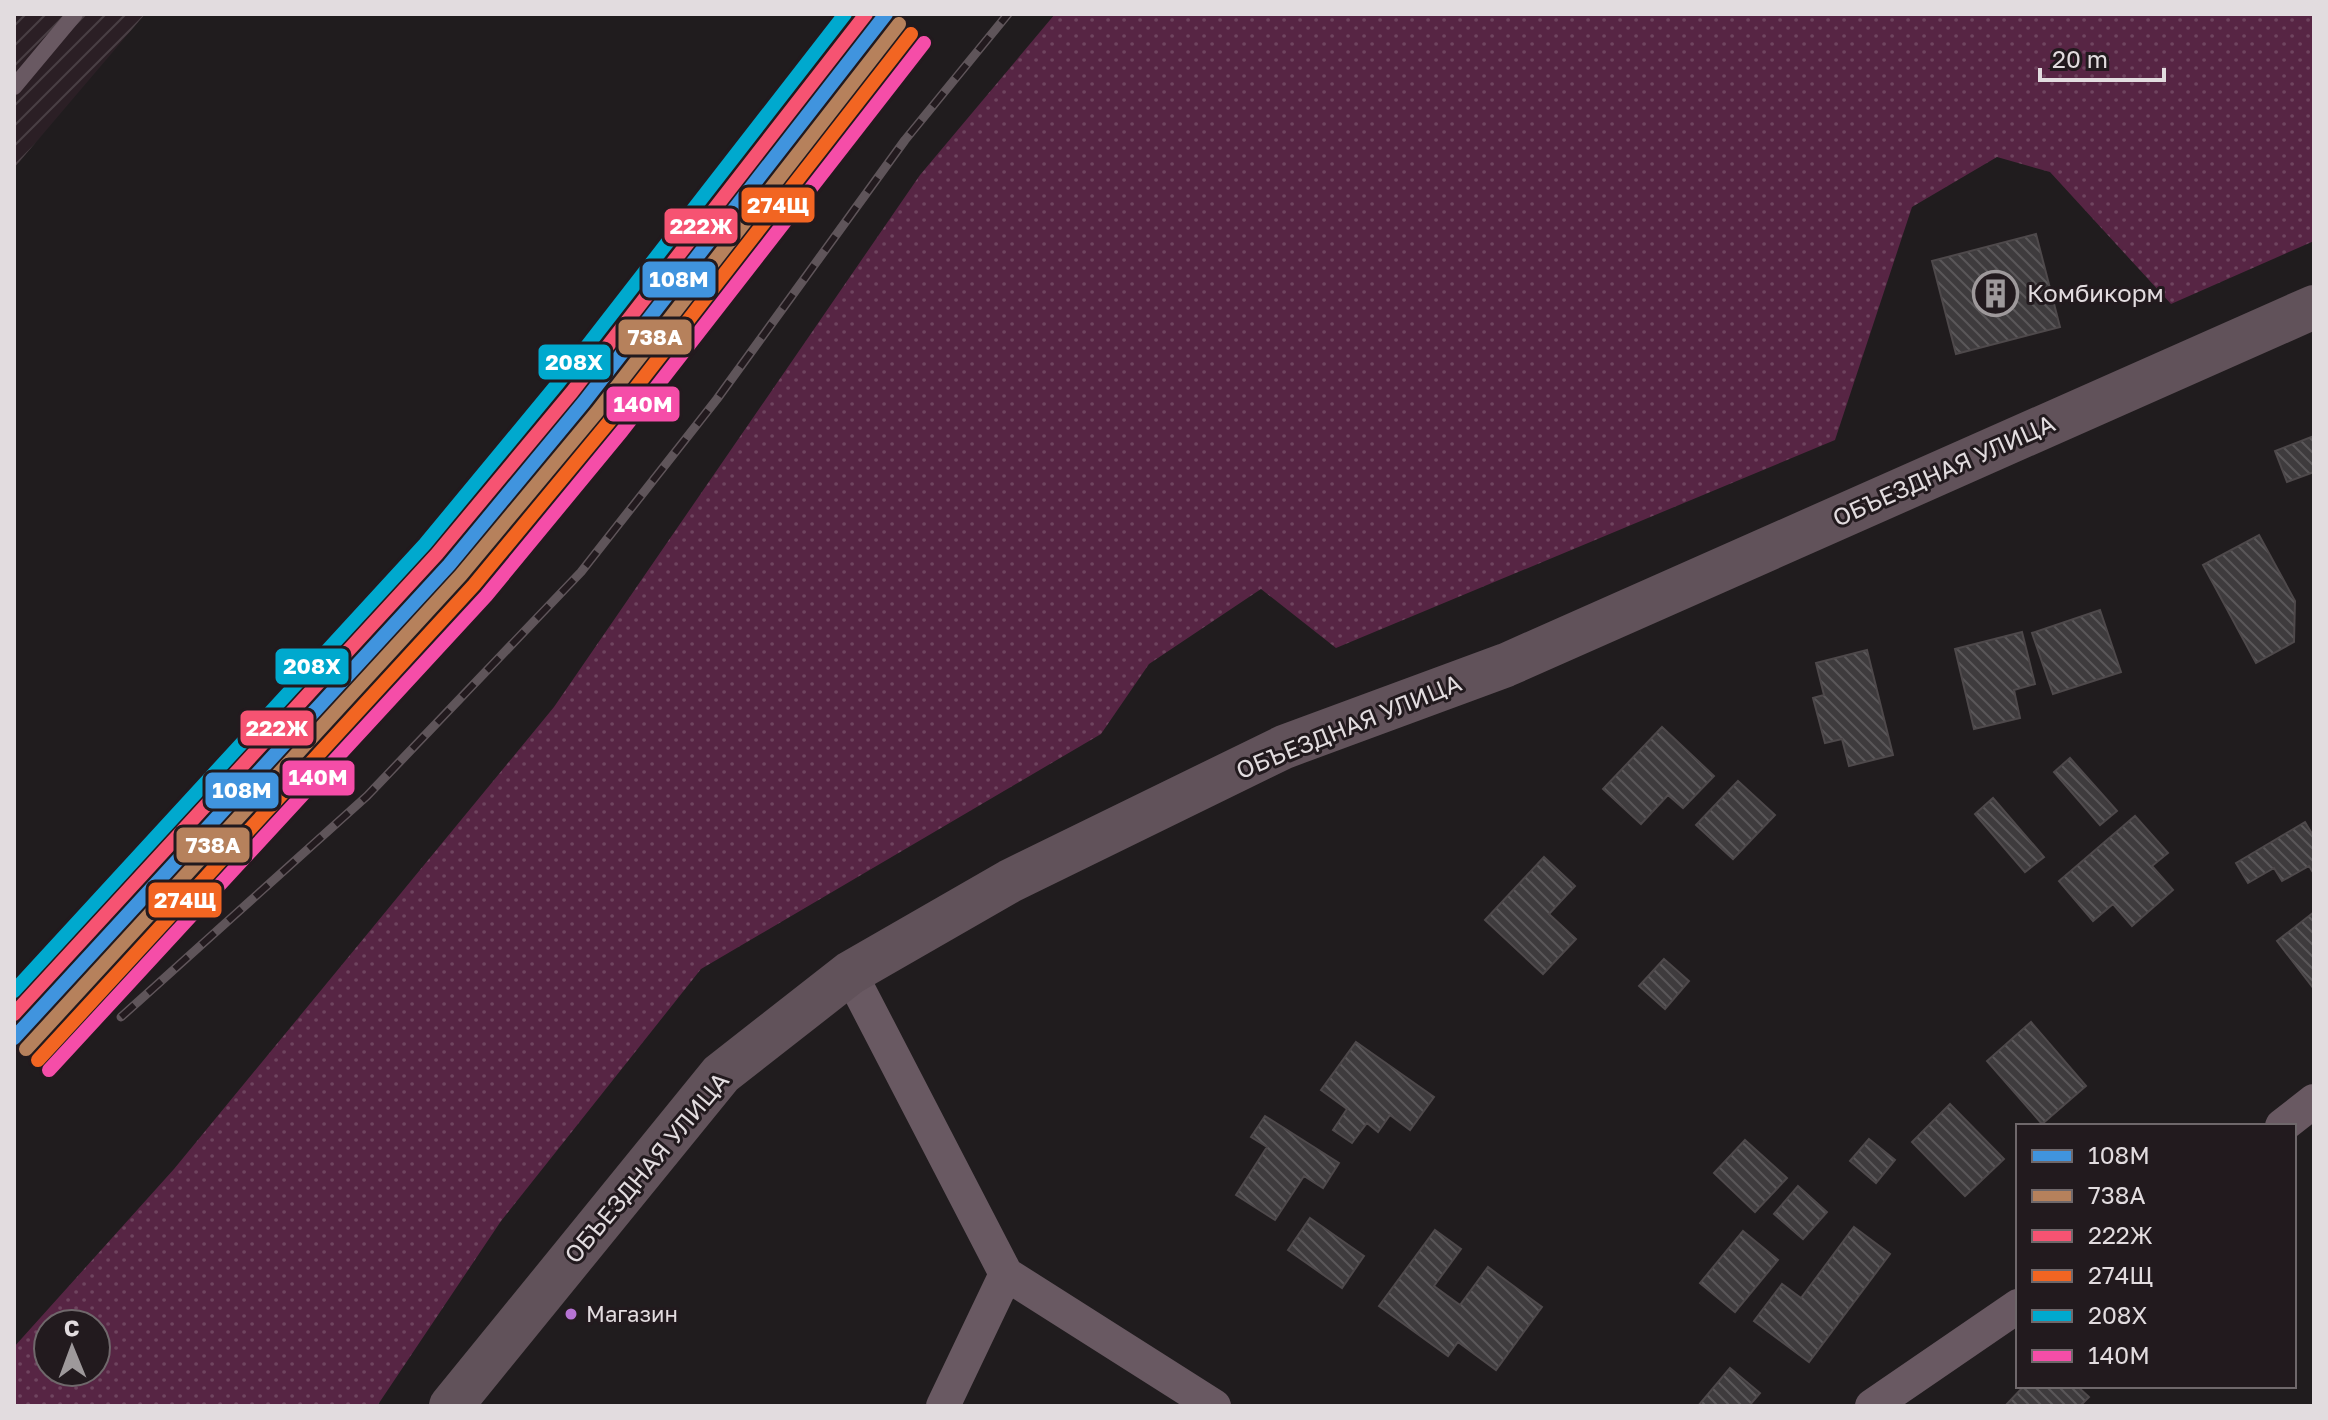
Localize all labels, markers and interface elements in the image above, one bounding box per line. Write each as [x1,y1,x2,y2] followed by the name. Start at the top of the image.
[2040,32,2164,82] scale bar
[2052,44,2108,73] text: 20 m
[740,186,816,224] line badge: 274Щ
[747,191,809,218] text: 274Щ
[663,207,739,245] line badge: 222Ж
[670,212,733,239] text: 222Ж
[641,260,717,299] line badge: 108М
[649,265,709,292] text: 108М
[1972,270,2020,318] building icon: Комбикорм
[2027,278,2164,307] place label: Комбикорм
[617,318,693,356] line badge: 738А
[627,323,683,350] text: 738А
[537,343,612,381] line badge: 208Х
[545,348,603,375] text: 208Х
[605,385,681,423] line badge: 140М
[614,390,672,417] text: 140М
[1828,408,2059,532] street label: ОБЪЕЗДНАЯ УЛИЦА
[274,647,350,686] line badge: 208Х
[283,652,341,679] text: 208Х
[1232,667,1465,784] street label: ОБЪЕЗДНАЯ УЛИЦА
[239,709,315,747] line badge: 222Ж
[246,714,309,741] text: 222Ж
[281,759,356,797] line badge: 140М
[289,763,347,790] text: 140М
[204,771,280,810] line badge: 108М
[212,776,272,803] text: 108М
[175,826,251,864] line badge: 738А
[185,831,241,858] text: 738А
[147,881,223,919] line badge: 274Щ
[154,886,216,913] text: 274Щ
[558,1066,734,1268] street label: ОБЪЕЗДНАЯ УЛИЦА
[2016,1124,2296,1388] legend
[2088,1140,2150,1169] text: 108М
[2088,1180,2145,1209] text: 738А
[2088,1220,2153,1249] text: 222Ж
[2088,1260,2153,1289] text: 274Щ
[586,1300,678,1327] place label: Магазин
[2088,1300,2147,1329] text: 208Х
[563,1306,579,1322] marker: Магазин
[32,1308,112,1388] north arrow
[64,1314,80,1341] text: С
[2088,1340,2150,1369] text: 140М

